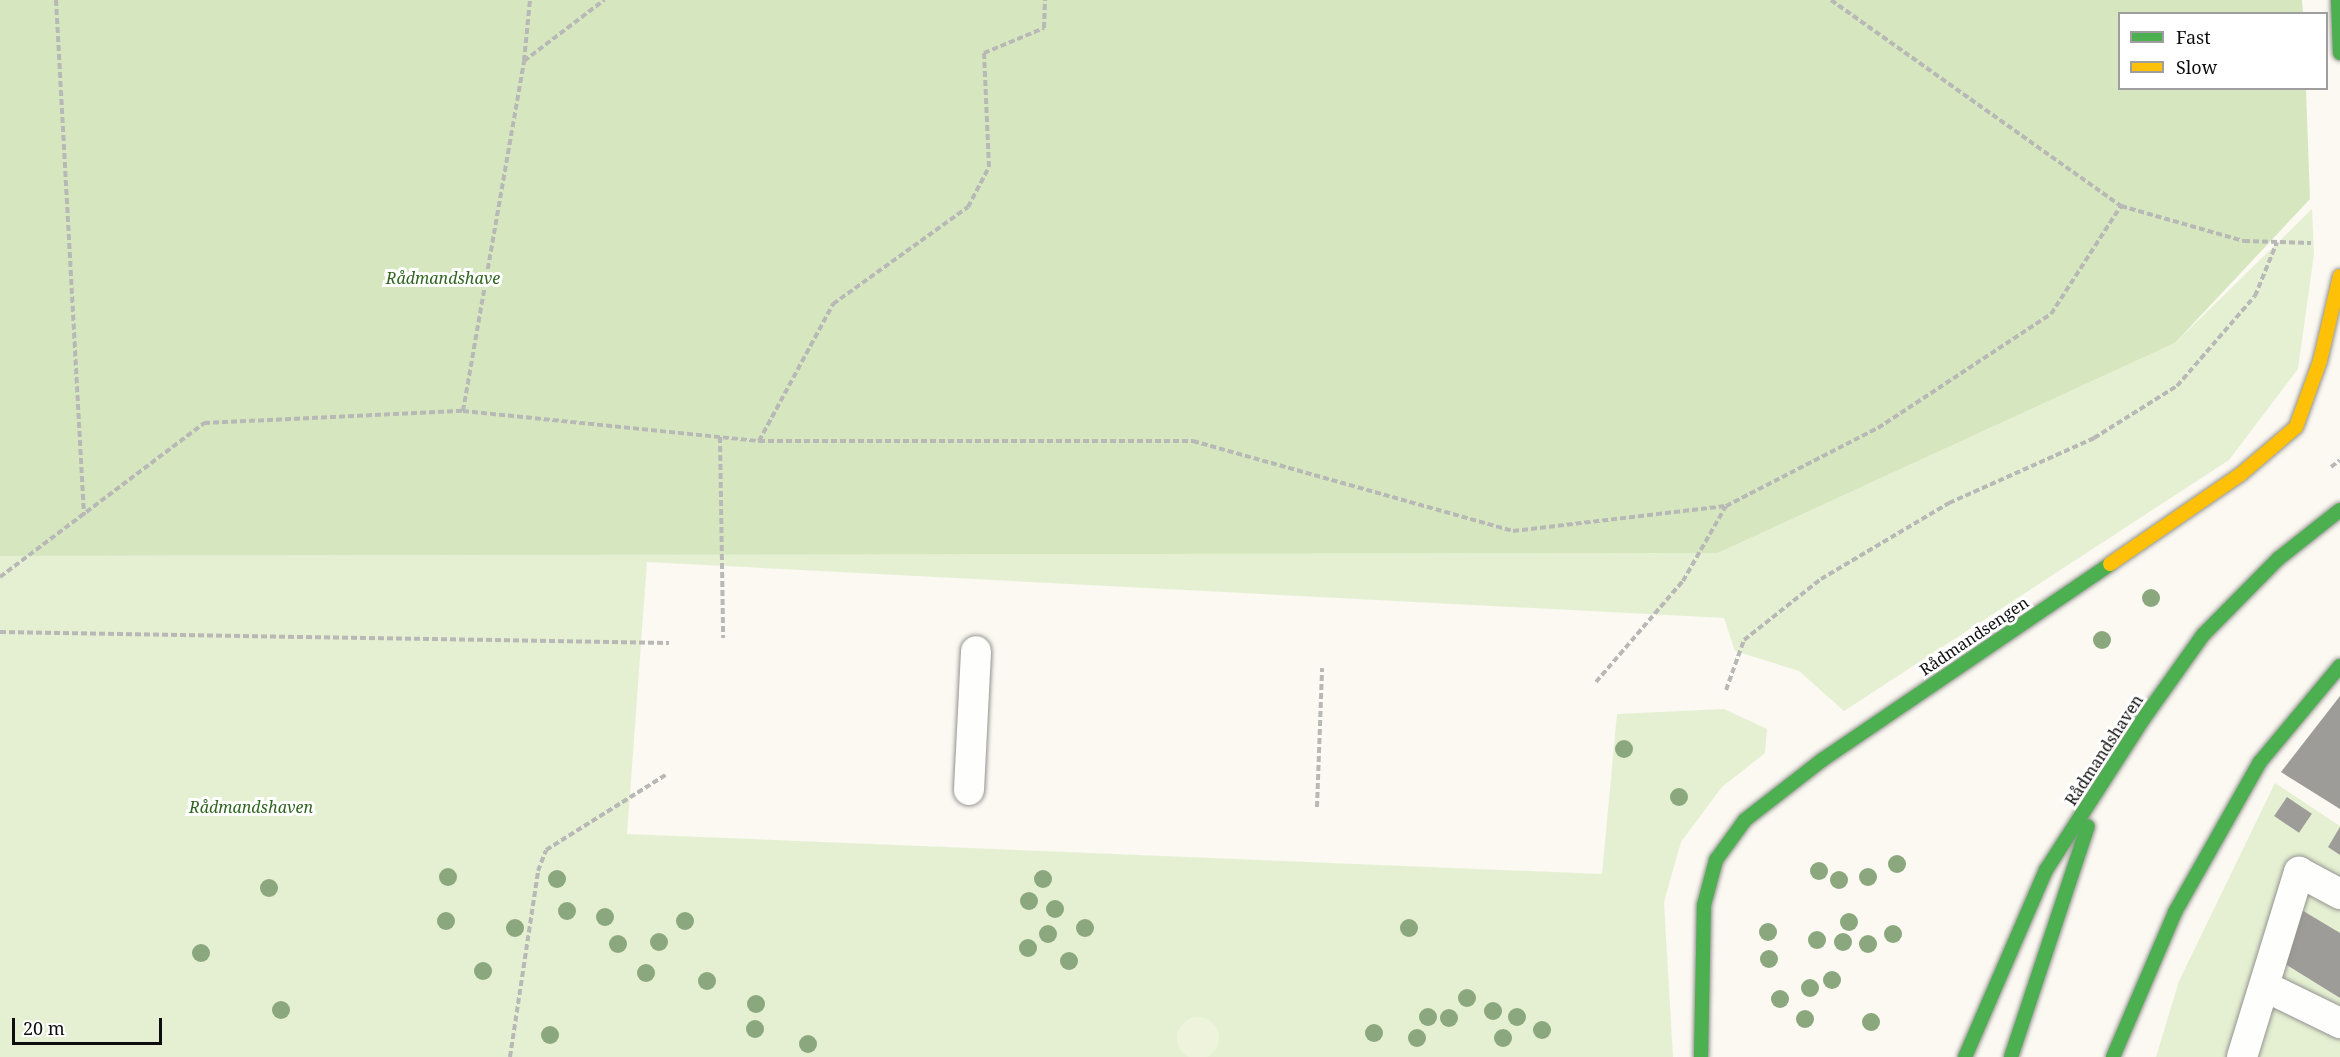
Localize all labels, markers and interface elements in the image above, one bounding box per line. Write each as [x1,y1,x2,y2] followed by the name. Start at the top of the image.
[2118,12,2328,90] legend
[2176,25,2211,49] text: Fast
[2176,55,2217,79] text: Slow
[386,268,500,288] park label: Rådmandshave
[1916,592,2032,680] street label: Rådmandsengen
[2061,691,2147,809] street label: Rådmandshaven
[189,797,313,817] park label: Rådmandshaven
[15,1006,165,1044] scale bar
[23,1016,65,1040] text: 20 m

